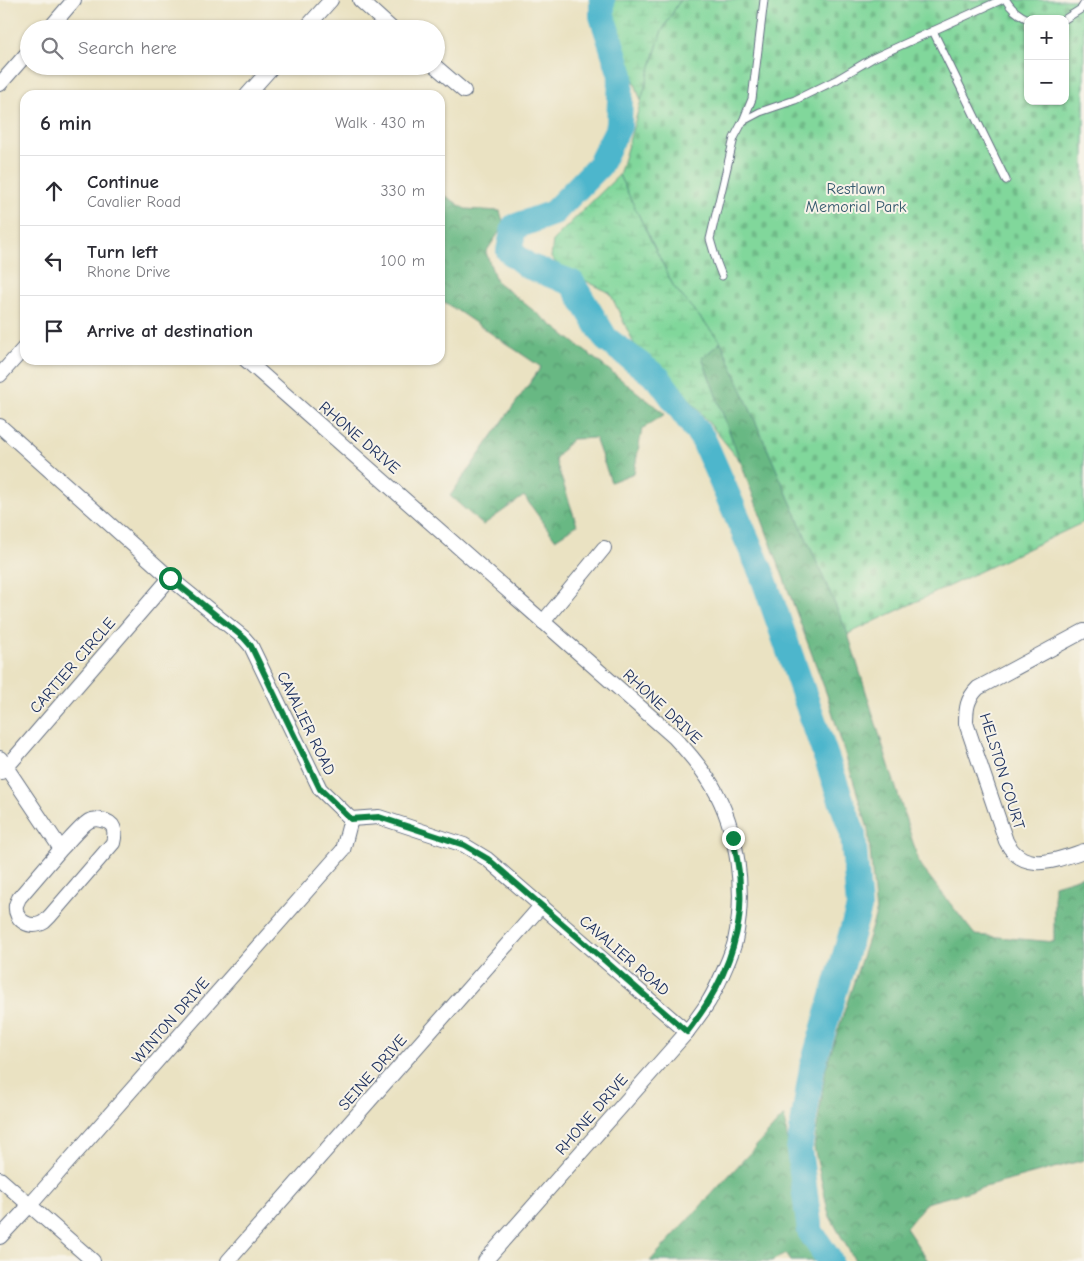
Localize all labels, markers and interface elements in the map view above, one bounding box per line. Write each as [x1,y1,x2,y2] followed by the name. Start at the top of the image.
[1024,15,1069,105] map controls
[1024,15,1069,60] button: +
[20,20,445,75] search box
[38,34,66,62] icon: search
[78,37,177,59] text: Search here
[1024,60,1069,105] button: −
[40,111,92,135] text: 6 min
[335,114,425,132] text: Walk · 430 m
[87,171,159,193] text: Continue
[40,177,68,205] icon: ahead
[806,180,907,216] park label: Restlawn Memorial Park
[380,182,425,200] text: 330 m
[87,193,181,211] text: Cavalier Road
[87,241,158,263] text: Turn left
[40,247,68,275] icon: left
[381,252,425,270] text: 100 m
[87,263,170,281] text: Rhone Drive
[40,317,68,345] icon: arrive
[87,320,253,342] text: Arrive at destination
[315,398,404,478] street label: RHONE DRIVE
[159,567,182,590] route start
[26,614,119,717] street label: CARTIER CIRCLE
[619,666,706,748] street label: RHONE DRIVE
[273,669,339,778] street label: CAVALIER ROAD
[976,711,1028,832] street label: HELSTON COURT
[722,827,745,850] route end
[576,912,673,1000] street label: CAVALIER ROAD
[128,974,213,1067] street label: WINTON DRIVE
[335,1031,411,1114] street label: SEINE DRIVE
[552,1070,632,1159] street label: RHONE DRIVE

